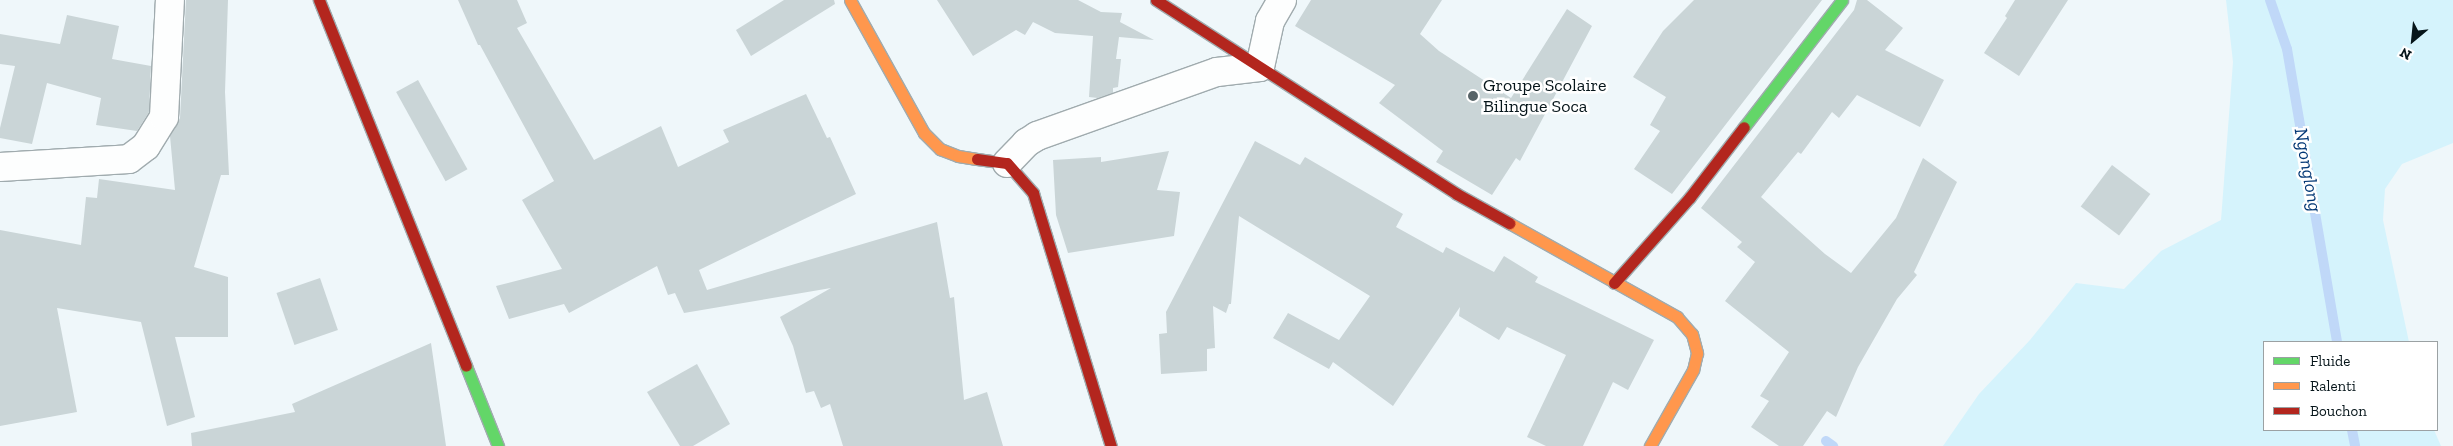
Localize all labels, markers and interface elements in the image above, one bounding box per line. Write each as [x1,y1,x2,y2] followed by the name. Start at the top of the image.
[2388,15,2438,65] north arrow
[2397,44,2414,64] text: N
[1483,75,1606,118] place label: Groupe Scolaire Bilingue Soca
[1467,90,1479,102] marker: Groupe Scolaire Bilingue Soca
[2289,126,2327,214] water label: Ngonglong
[2263,341,2438,431] legend
[2310,352,2350,370] text: Fluide
[2310,377,2356,395] text: Ralenti
[2310,402,2367,420] text: Bouchon

